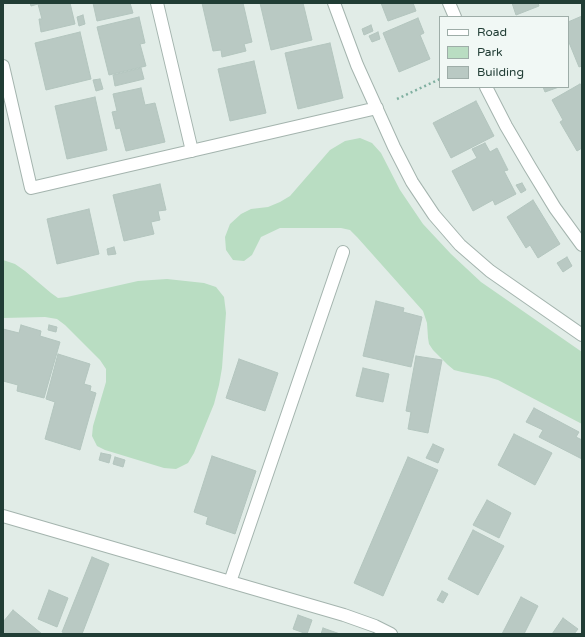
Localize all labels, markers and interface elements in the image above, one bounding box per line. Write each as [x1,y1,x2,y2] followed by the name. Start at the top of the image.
[439,16,569,88] legend
[477,25,507,39] text: Road
[477,45,503,59] text: Park
[477,65,524,79] text: Building

